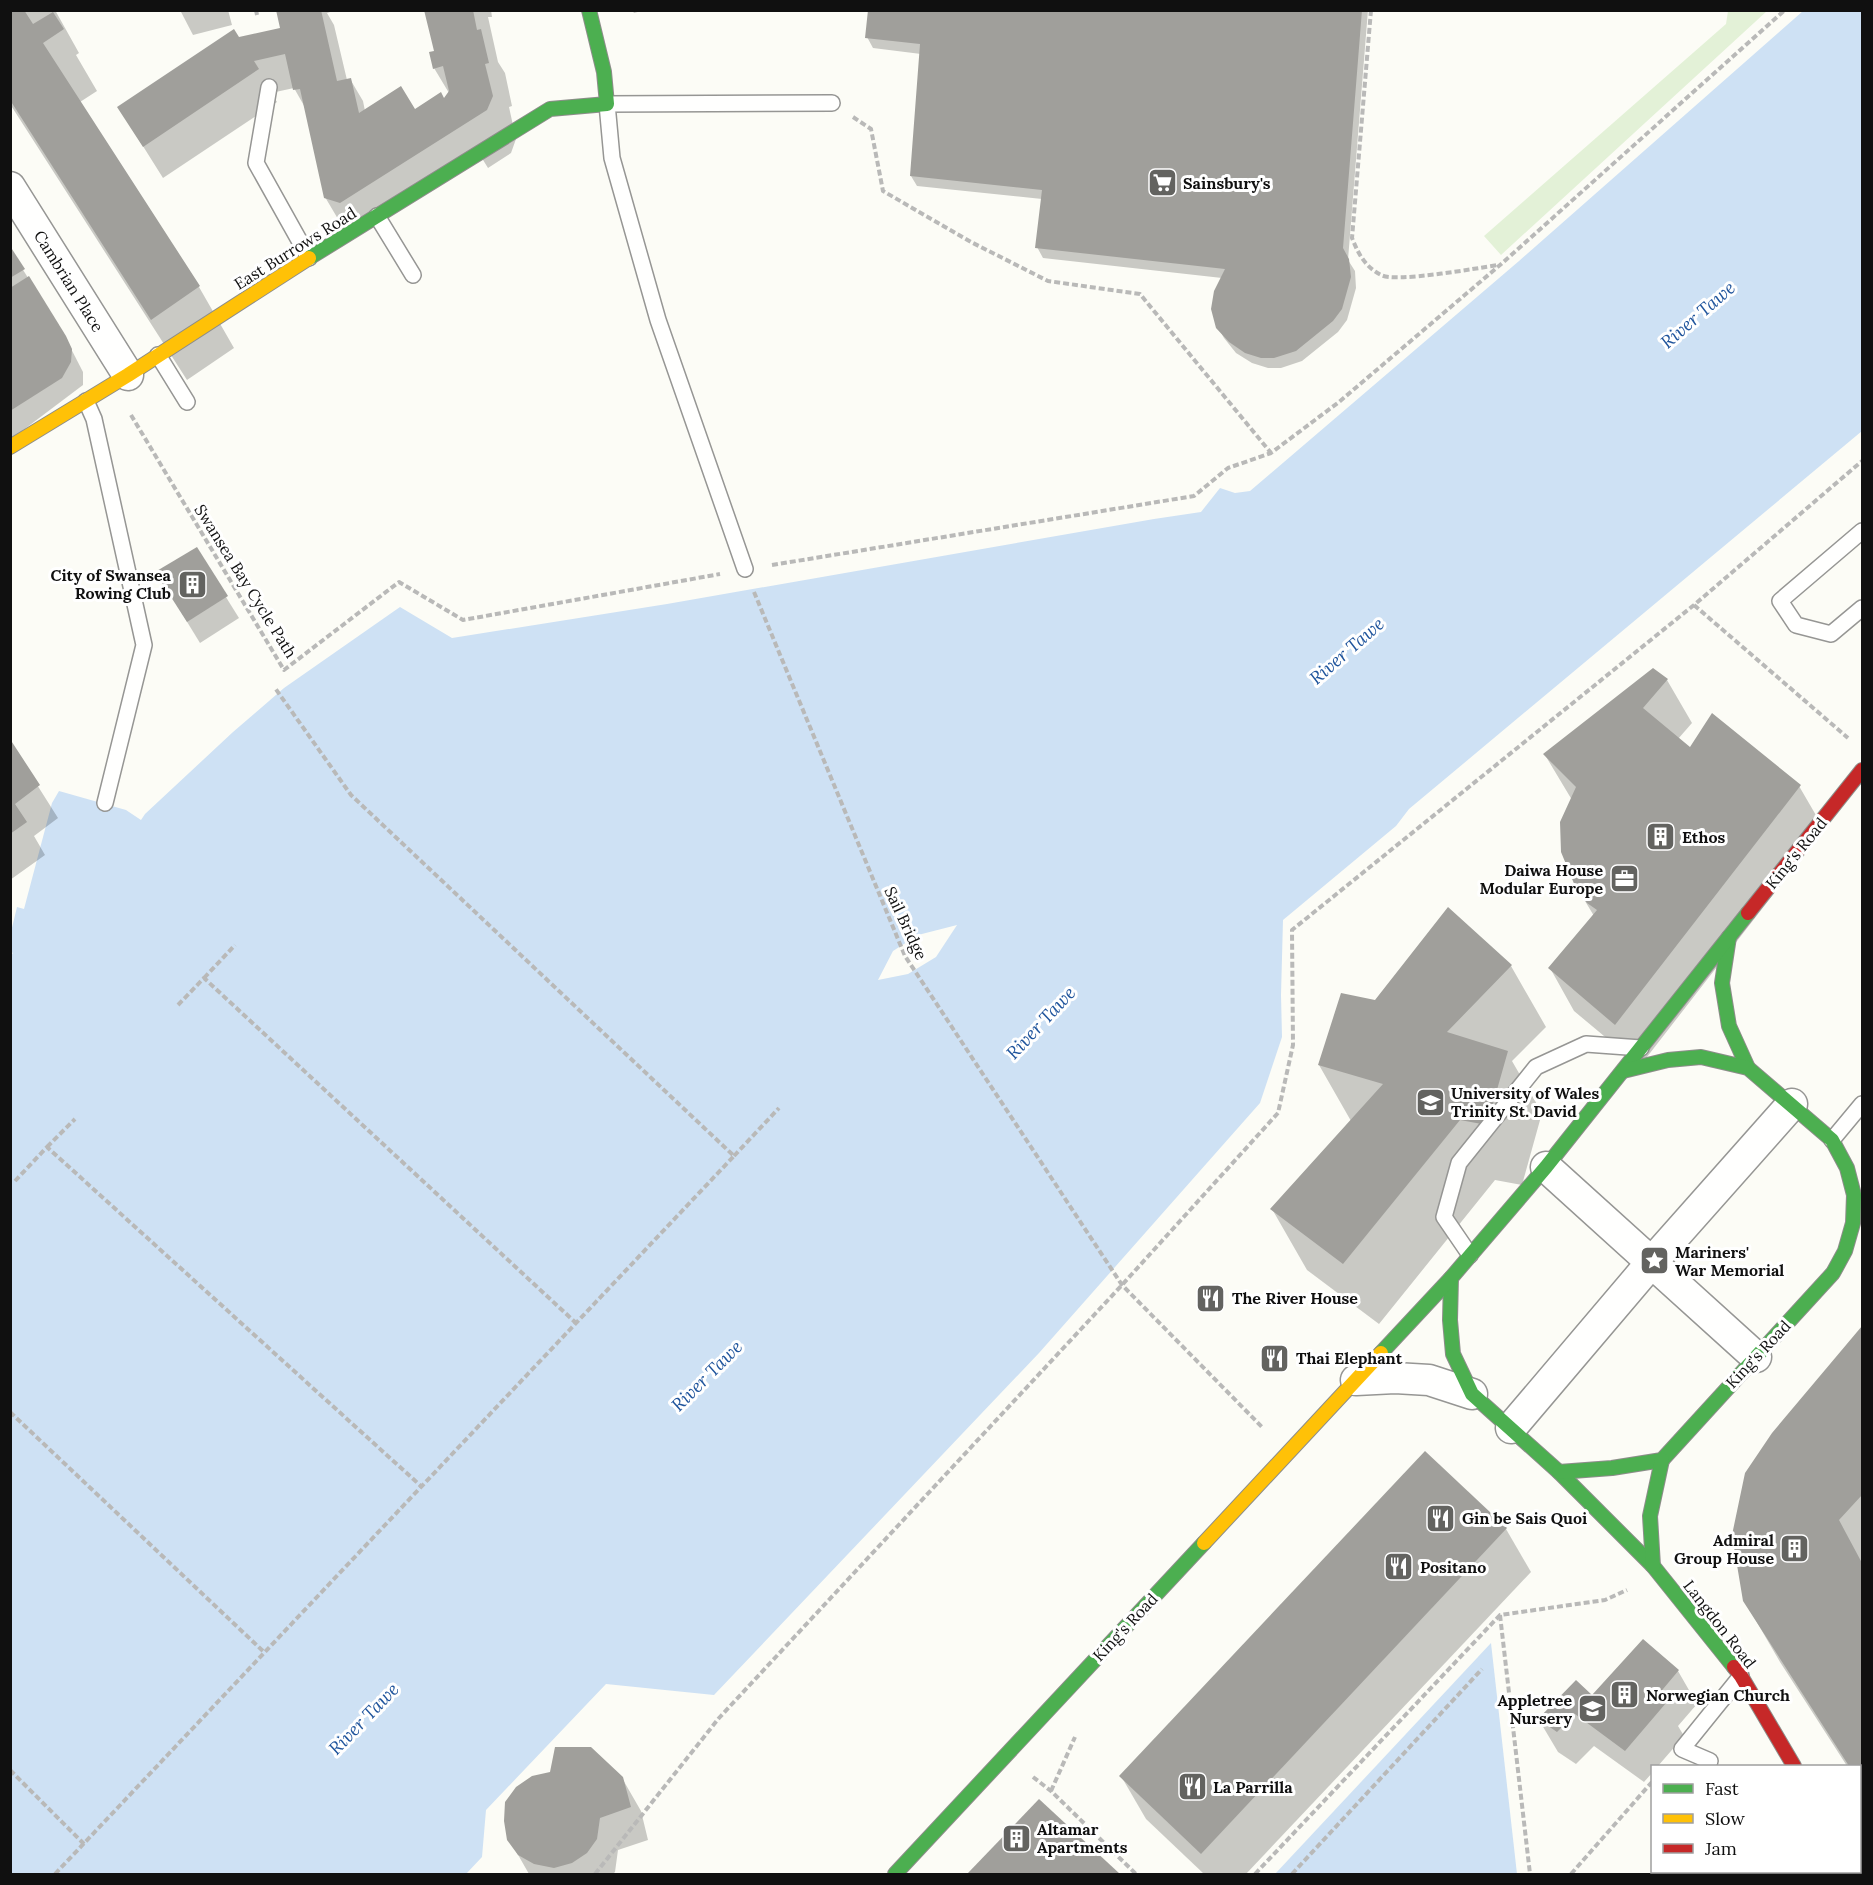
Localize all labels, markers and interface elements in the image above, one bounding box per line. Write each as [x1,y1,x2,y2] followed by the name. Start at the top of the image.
[1146,167,1178,199] supermarket icon: Sainsbury's
[1183,173,1271,193] place label: Sainsbury's
[230,202,360,294] street label: East Burrows Road
[30,227,108,336] street label: Cambrian Place
[1656,276,1740,353] water label: River Tawe
[190,500,302,662] street label: Swansea Bay Cycle Path
[50,565,172,603] place label: City of Swansea Rowing Club
[176,568,208,600] building icon: City of Swansea Rowing Club
[1305,612,1389,689] water label: River Tawe
[1761,813,1831,893] street label: King's Road
[1645,821,1677,853] building icon: Ethos
[1682,827,1725,847] place label: Ethos
[1480,860,1603,898] place label: Daiwa House Modular Europe
[1608,863,1640,895] office icon: Daiwa House Modular Europe
[880,883,932,963] street label: Sail Bridge
[1001,981,1080,1064] water label: River Tawe
[1451,1083,1599,1121] place label: University of Wales Trinity St. David
[1414,1086,1446,1118] school or university icon: University of Wales Trinity St. David
[1675,1242,1784,1280] place label: Mariners' War Memorial
[1638,1245,1670,1277] place icon: Mariners' War Memorial
[1195,1282,1227,1314] restaurant icon: The River House
[1232,1288,1358,1308] place label: The River House
[1721,1315,1795,1392] street label: King's Road
[666,1335,747,1416] water label: River Tawe
[1259,1342,1291,1374] restaurant icon: Thai Elephant
[1296,1348,1403,1368] place label: Thai Elephant
[1425,1502,1457,1534] restaurant icon: Gin be Sais Quoi
[1462,1508,1587,1528] place label: Gin be Sais Quoi
[1674,1530,1774,1568] place label: Admiral Group House
[1779,1533,1811,1565] building icon: Admiral Group House
[1383,1551,1415,1583] restaurant icon: Positano
[1420,1557,1486,1577] place label: Positano
[1679,1576,1761,1672] street label: Langdon Road
[1088,1588,1162,1665] street label: King's Road
[324,1678,404,1759] water label: River Tawe
[1609,1679,1641,1711] building icon: Norwegian Church
[1646,1685,1790,1705] place label: Norwegian Church
[1497,1690,1572,1728] place label: Appletree Nursery
[1577,1693,1609,1725] school or university icon: Appletree Nursery
[1651,1765,1861,1873] legend
[1176,1771,1208,1803] restaurant icon: La Parrilla
[1213,1777,1293,1797] place label: La Parrilla
[1705,1777,1739,1800] text: Fast
[1705,1807,1745,1830] text: Slow
[1037,1819,1128,1857] place label: Altamar Apartments
[1000,1822,1032,1854] building icon: Altamar Apartments
[1704,1837,1737,1860] text: Jam

